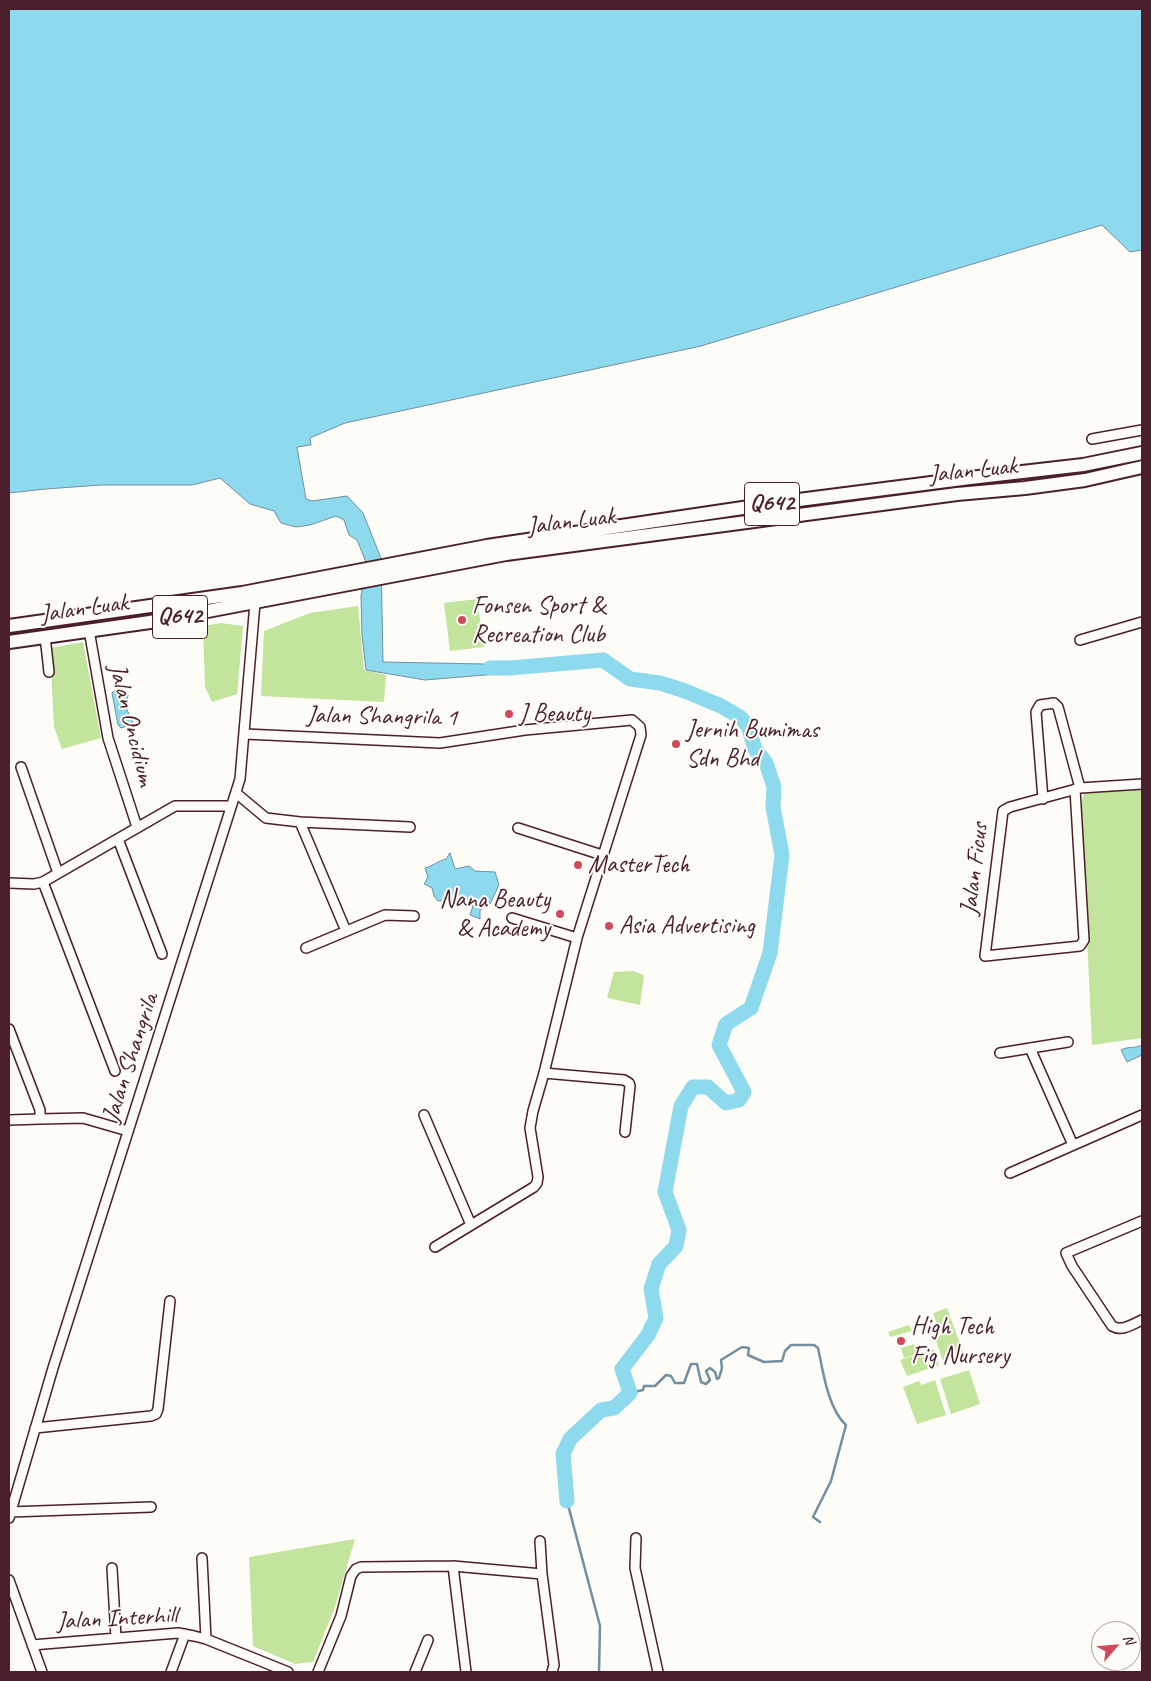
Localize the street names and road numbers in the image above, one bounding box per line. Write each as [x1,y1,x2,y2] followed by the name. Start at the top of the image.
[928,451,1018,491] street label: Jalan Luak
[744,482,800,526] road number: Q642
[526,502,616,542] street label: Jalan Luak
[38,588,130,630] street label: Jalan Luak
[152,596,208,638] road number: Q642
[101,661,161,789] street label: Jalan Oncidium
[306,701,458,733] street label: Jalan Shangrila 1
[954,821,996,917] street label: Jalan Ficus
[96,990,166,1126] street label: Jalan Shangrila
[56,1601,178,1637] street label: Jalan Interhill

